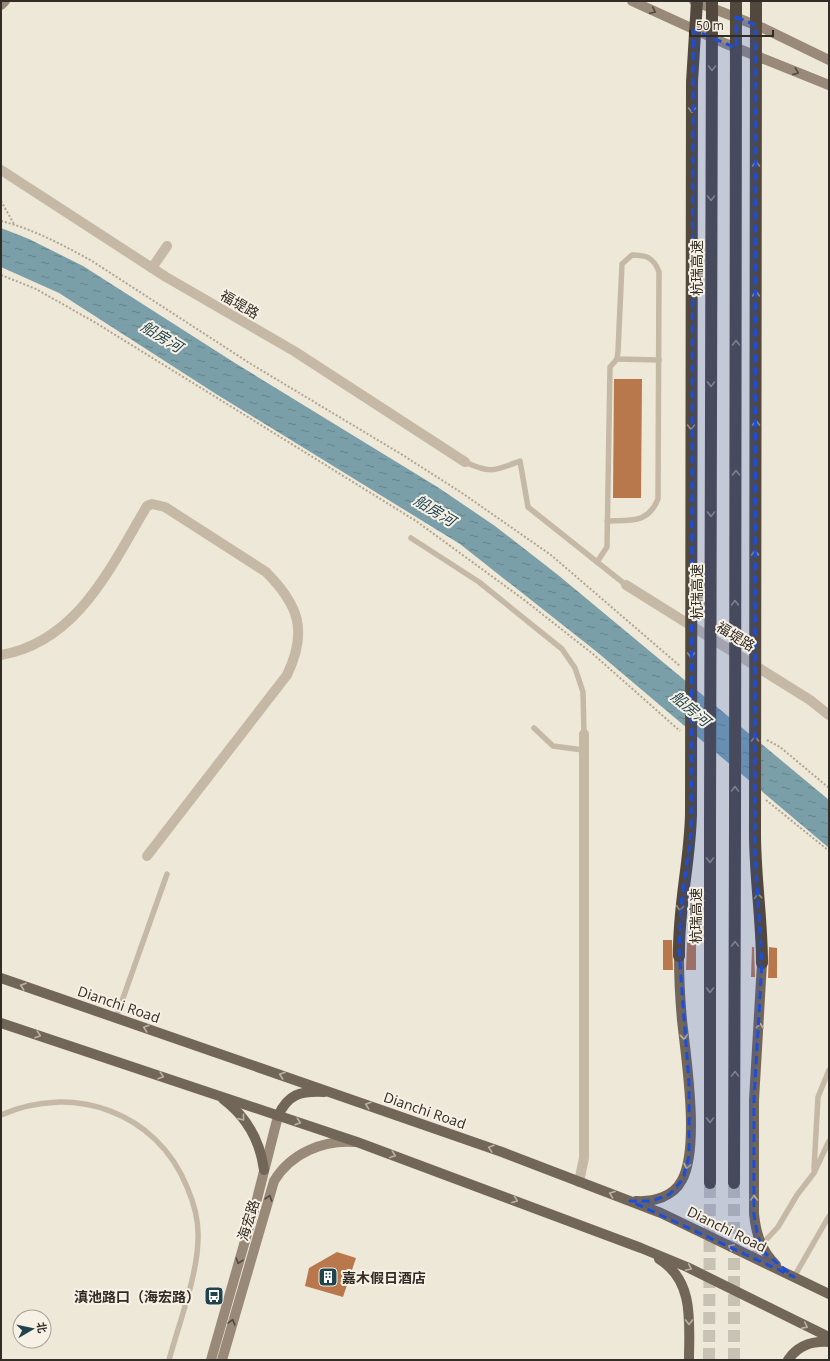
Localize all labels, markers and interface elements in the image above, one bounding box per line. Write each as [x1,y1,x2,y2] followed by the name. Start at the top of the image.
[649,6,656,14] one-way arrow
[690,12,773,38] scale bar
[696,17,724,34] text: 50 m
[708,65,716,71] one-way arrow
[793,67,800,75] one-way arrow
[688,107,696,113] one-way arrow
[752,161,760,167] one-way arrow
[707,195,715,201] one-way arrow
[687,240,706,296] street label: 杭瑞高速
[217,285,263,323] street label: 福堤路
[752,291,760,297] one-way arrow
[138,316,189,358] water label: 船房河
[732,340,740,346] one-way arrow
[707,381,715,387] one-way arrow
[752,420,760,426] one-way arrow
[687,424,695,430] one-way arrow
[732,470,740,476] one-way arrow
[411,490,462,532] water label: 船房河
[707,511,715,517] one-way arrow
[751,550,759,556] one-way arrow
[687,564,706,620] street label: 杭瑞高速
[731,600,739,606] one-way arrow
[713,617,759,655] street label: 福堤路
[687,652,695,658] one-way arrow
[667,686,717,732] water label: 船房河
[751,736,759,742] one-way arrow
[731,786,739,792] one-way arrow
[706,857,714,863] one-way arrow
[686,888,705,944] street label: 杭瑞高速
[754,893,763,899] one-way arrow
[676,905,685,911] one-way arrow
[731,941,739,947] one-way arrow
[75,981,163,1027] street label: Dianchi Road
[19,982,26,990] one-way arrow
[706,987,714,993] one-way arrow
[755,1023,764,1029] one-way arrow
[142,1024,149,1033] one-way arrow
[34,1030,41,1039] one-way arrow
[680,1034,689,1040] one-way arrow
[158,1071,165,1080] one-way arrow
[278,1071,285,1080] one-way arrow
[731,1071,739,1077] one-way arrow
[381,1087,469,1133] street label: Dianchi Road
[365,1101,372,1110] one-way arrow
[238,1113,245,1120] one-way arrow
[294,1117,301,1126] one-way arrow
[706,1117,714,1123] one-way arrow
[487,1144,494,1153] one-way arrow
[390,1151,397,1159] one-way arrow
[683,1163,691,1169] one-way arrow
[609,1191,616,1199] one-way arrow
[264,1194,273,1201] one-way arrow
[750,1195,758,1201] one-way arrow
[512,1196,519,1204] one-way arrow
[233,1197,263,1243] street label: 海宏路
[684,1202,770,1256] street label: Dianchi Road
[728,1244,735,1252] one-way arrow
[235,1258,244,1265] one-way arrow
[684,1263,692,1271] one-way arrow
[317,1266,339,1288] building icon: 嘉木假日酒店
[342,1268,426,1287] place label: 嘉木假日酒店
[203,1285,225,1307] bus stop icon: 滇池路口（海宏路）
[74,1287,200,1306] place label: 滇池路口（海宏路）
[12,1309,52,1349] north arrow
[228,1319,236,1326] one-way arrow
[685,1319,693,1325] one-way arrow
[34,1321,51,1334] text: 北
[801,1321,808,1328] one-way arrow

